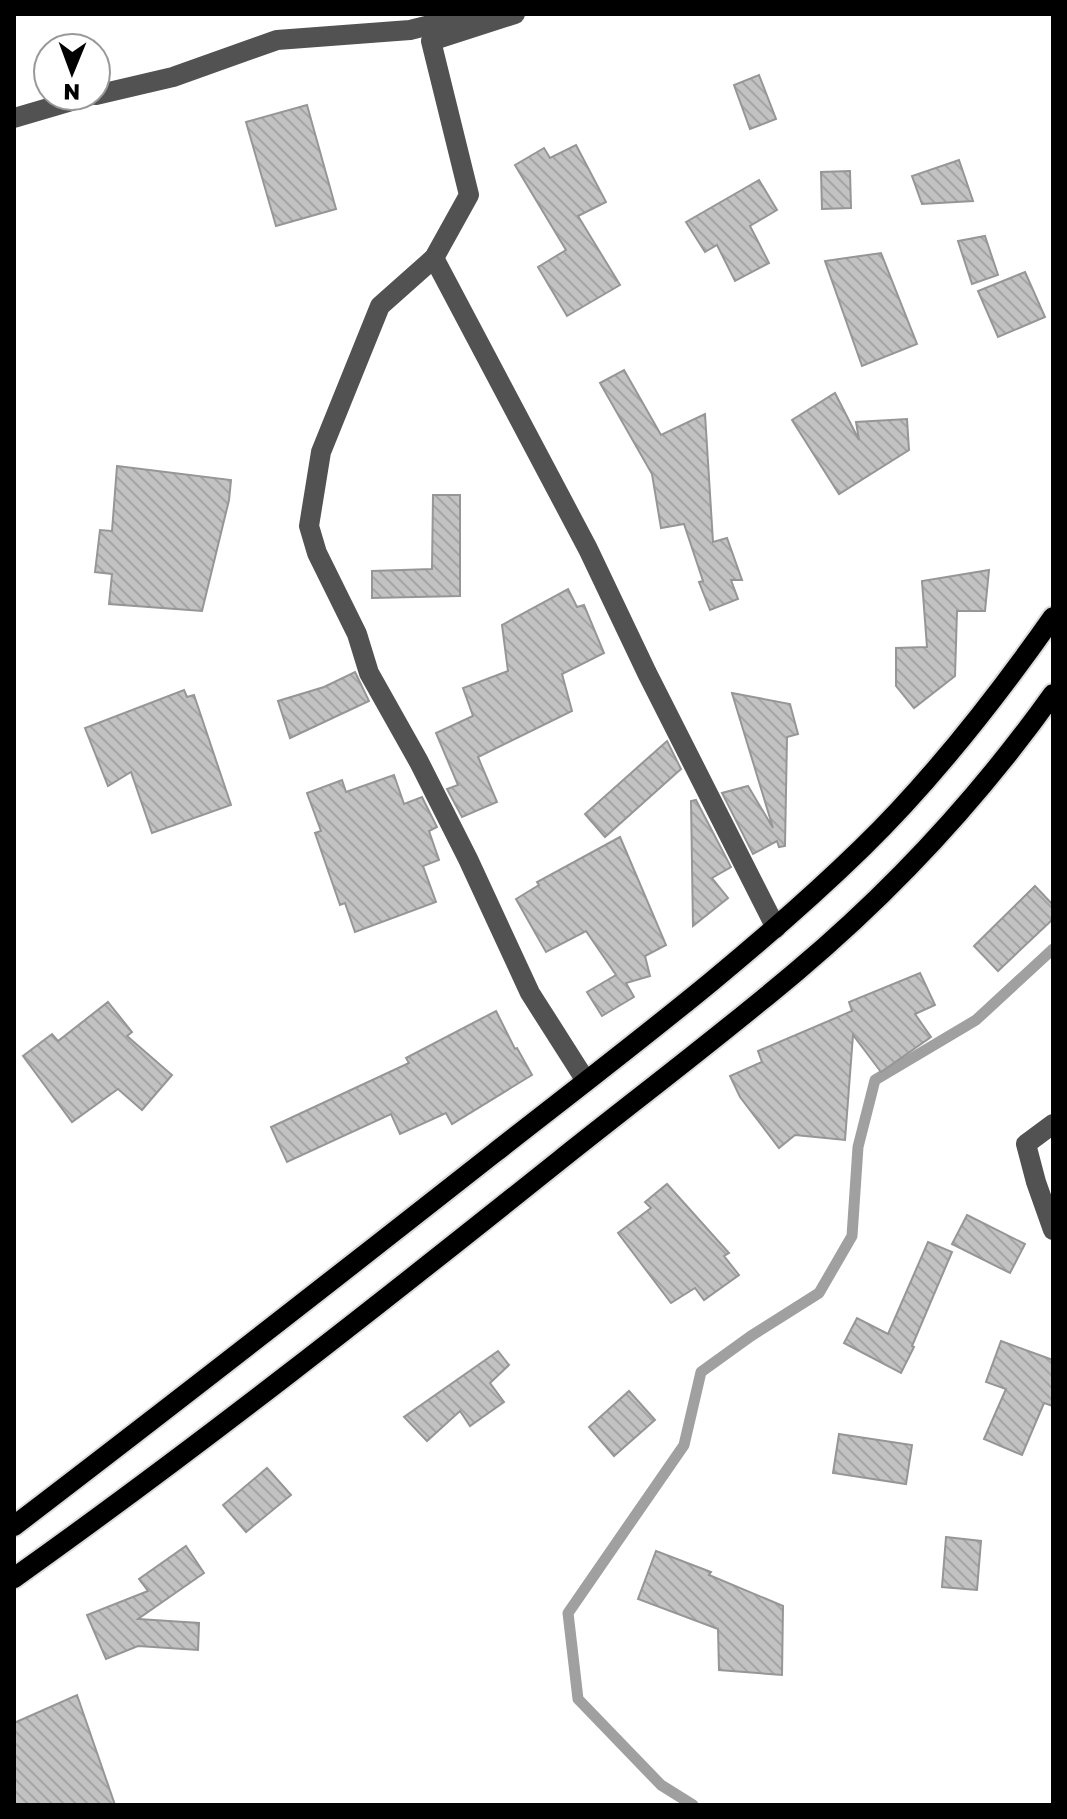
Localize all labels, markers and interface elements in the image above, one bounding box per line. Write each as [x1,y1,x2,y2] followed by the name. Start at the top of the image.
[32,32,112,112] north arrow
[63,79,80,106] text: N

